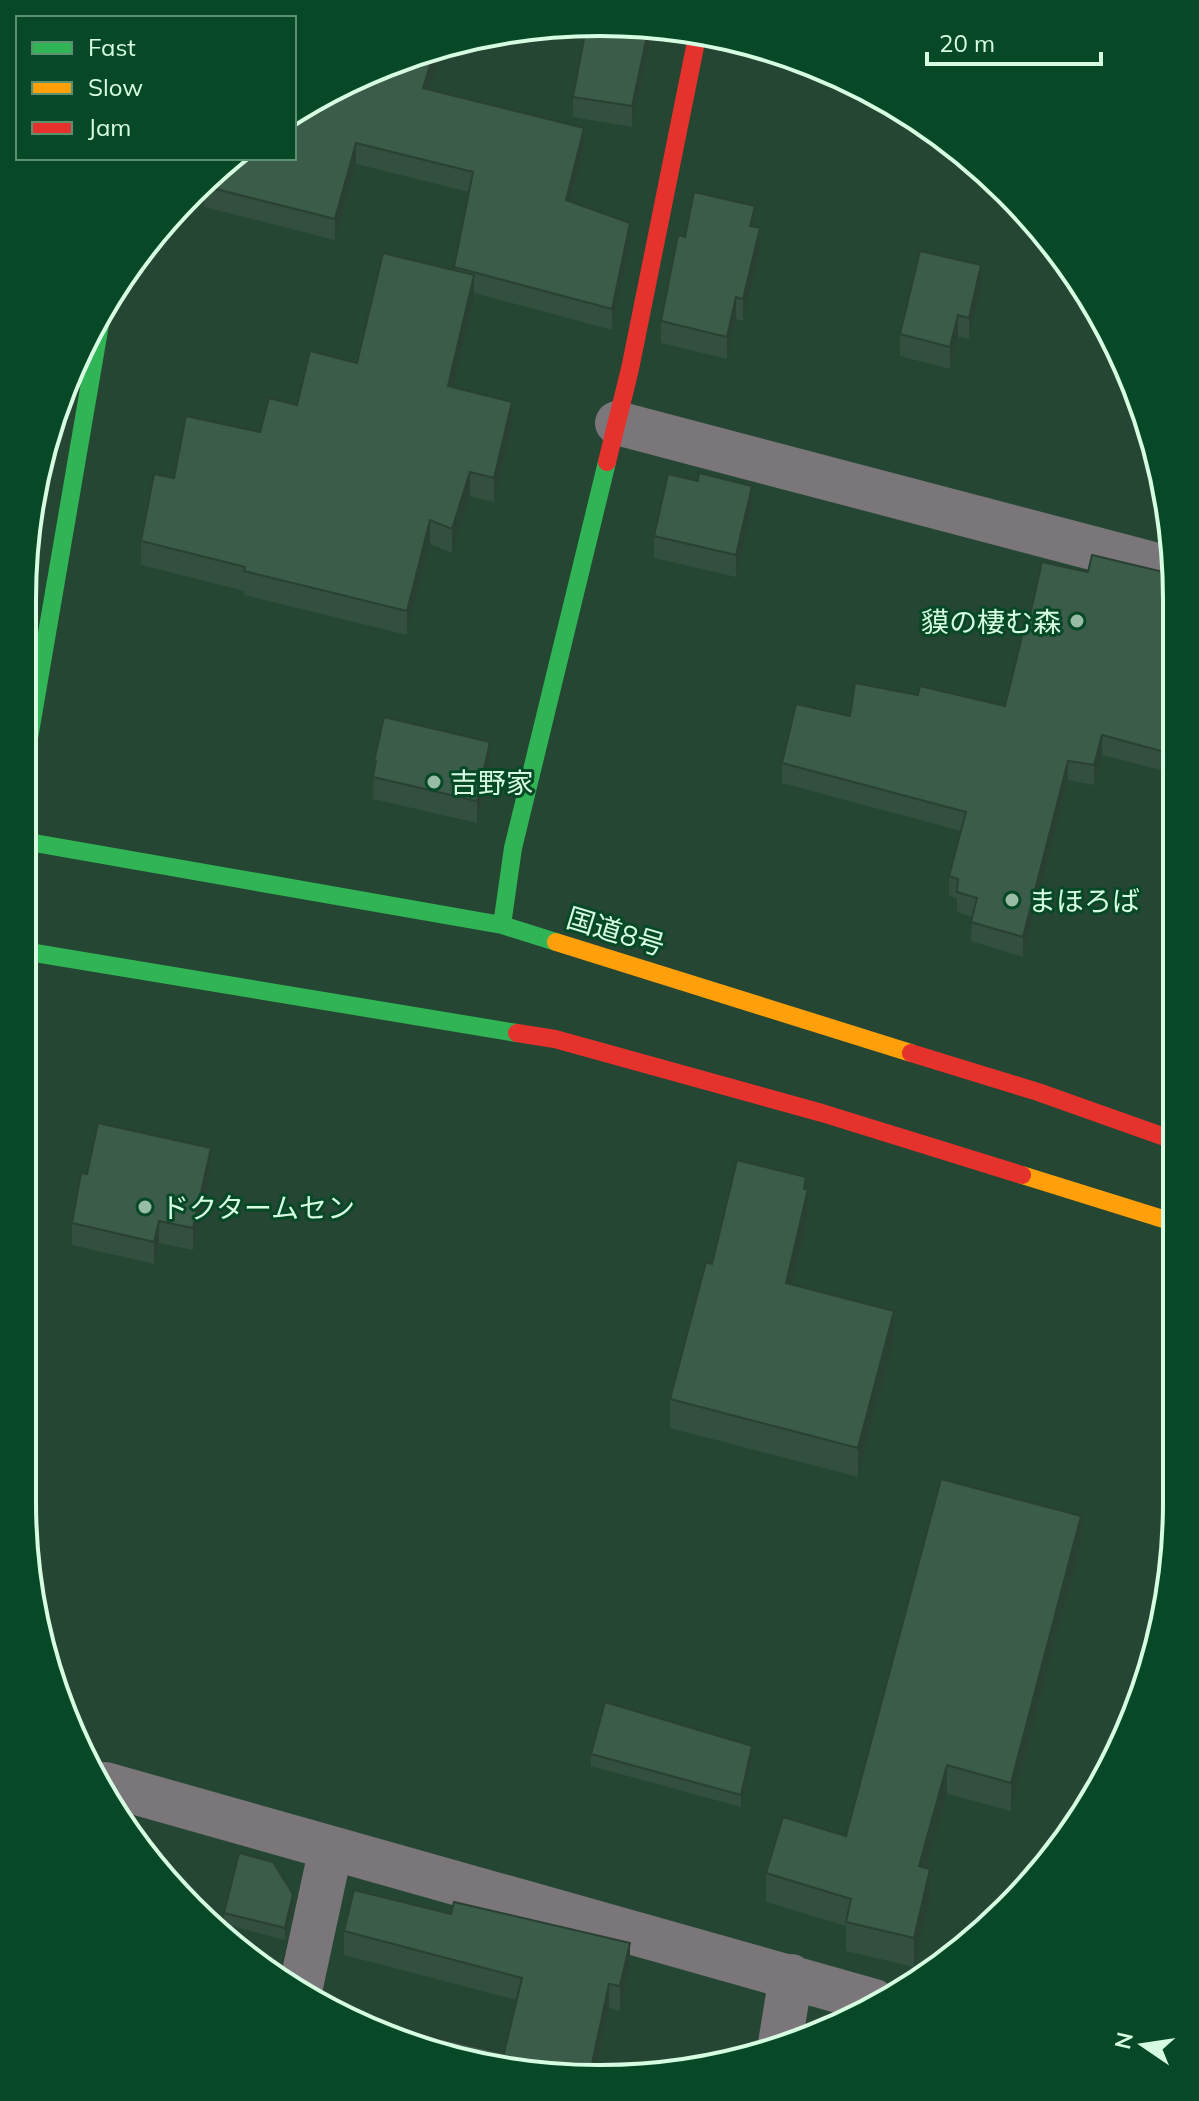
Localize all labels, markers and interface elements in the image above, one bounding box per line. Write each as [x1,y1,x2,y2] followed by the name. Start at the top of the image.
[16,16,296,160] legend
[927,16,1101,66] scale bar
[939,28,995,58] text: 20 m
[88,32,136,62] text: Fast
[88,72,143,102] text: Slow
[88,112,131,142] text: Jam
[921,604,1061,639] place label: 貘の棲む森
[1068,612,1086,630] marker: 貘の棲む森
[450,765,534,800] place label: 吉野家
[425,773,443,791] marker: 吉野家
[1028,883,1140,918] place label: まほろば
[1003,891,1021,909] marker: まほろば
[563,900,669,962] street label: 国道8号
[161,1190,355,1225] place label: ドクタームセン
[136,1198,154,1216] marker: ドクタームセン
[1103,2005,1183,2085] north arrow
[1108,2029,1139,2052] text: N

